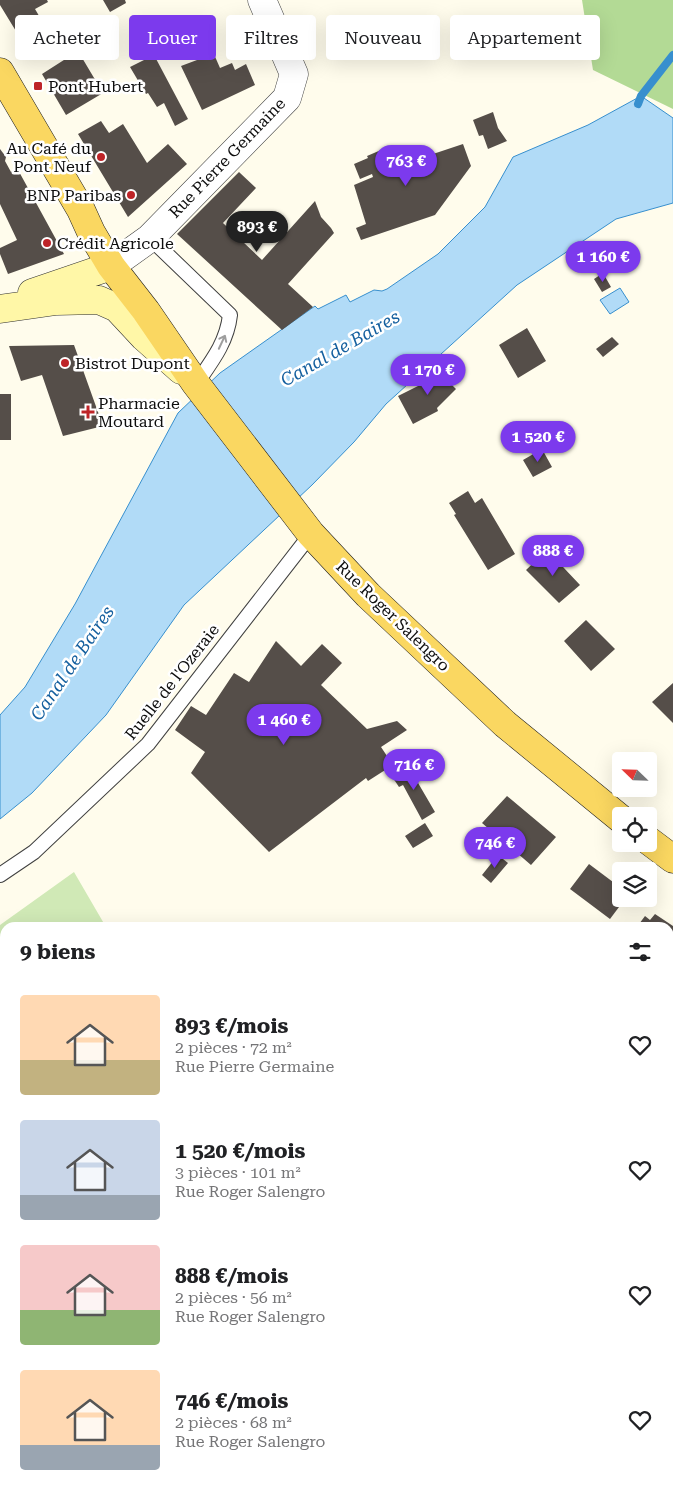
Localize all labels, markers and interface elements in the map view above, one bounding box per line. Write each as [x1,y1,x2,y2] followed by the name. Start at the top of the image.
[15,15,119,60] chip: Acheter
[129,15,216,60] chip: Louer
[226,15,316,60] chip: Filtres
[326,15,440,60] chip: Nouveau
[450,15,600,60] chip: Appartement
[48,77,143,96] place label: Pont Hubert
[32,80,44,92] marker: Pont Hubert
[165,94,289,222] street label: Rue Pierre Germaine
[7,139,92,176] place label: Au Café du Pont Neuf
[371,144,441,187] pin: 763 €
[95,151,107,163] marker: Au Café du Pont Neuf
[386,151,426,170] text: 763 €
[26,186,121,205] place label: BNP Paribas
[125,189,137,201] marker: BNP Paribas
[222,210,292,253] pin: 893 €
[237,217,277,236] text: 893 €
[57,234,174,253] place label: Crédit Agricole
[41,237,53,249] marker: Crédit Agricole
[557,240,649,283] pin: 1 160 €
[577,247,629,266] text: 1 160 €
[277,305,403,391] water label: Canal de Baires
[218,335,228,350] one-way arrow
[75,354,190,373] place label: Bistrot Dupont
[382,354,474,396] pin: 1 170 €
[59,357,71,369] marker: Bistrot Dupont
[402,360,454,379] text: 1 170 €
[98,394,180,431] place label: Pharmacie Moutard
[82,406,94,418] marker: Pharmacie Moutard
[492,420,584,463] pin: 1 520 €
[512,427,564,446] text: 1 520 €
[518,534,588,577] pin: 888 €
[533,541,573,560] text: 888 €
[332,557,454,675] street label: Rue Roger Salengro
[26,602,118,724] water label: Canal de Baires
[121,620,223,744] street label: Ruelle de l'Ozeraie
[238,704,330,746] pin: 1 460 €
[258,710,310,729] text: 1 460 €
[379,748,449,791] pin: 716 €
[612,752,658,798] north arrow
[612,752,657,907] map controls
[394,755,434,774] text: 716 €
[612,807,657,852] button: locate
[460,826,530,869] pin: 746 €
[475,833,515,852] text: 746 €
[612,862,657,907] button: layers
[626,938,654,966] icon: filters
[20,940,95,964] text: 9 biens
[175,1014,288,1038] text: 893 €/mois
[60,1015,120,1075] icon: home
[626,1031,654,1059] icon: heart
[175,1038,292,1057] text: 2 pièces · 72 m²
[175,1057,334,1076] text: Rue Pierre Germaine
[175,1139,305,1163] text: 1 520 €/mois
[60,1140,120,1200] icon: home
[626,1156,654,1184] icon: heart
[175,1163,301,1182] text: 3 pièces · 101 m²
[175,1182,325,1201] text: Rue Roger Salengro
[175,1264,288,1288] text: 888 €/mois
[60,1265,120,1325] icon: home
[626,1281,654,1309] icon: heart
[175,1288,292,1307] text: 2 pièces · 56 m²
[175,1307,325,1326] text: Rue Roger Salengro
[175,1389,288,1413] text: 746 €/mois
[60,1390,120,1450] icon: home
[626,1406,654,1434] icon: heart
[175,1413,292,1432] text: 2 pièces · 68 m²
[175,1432,325,1451] text: Rue Roger Salengro

